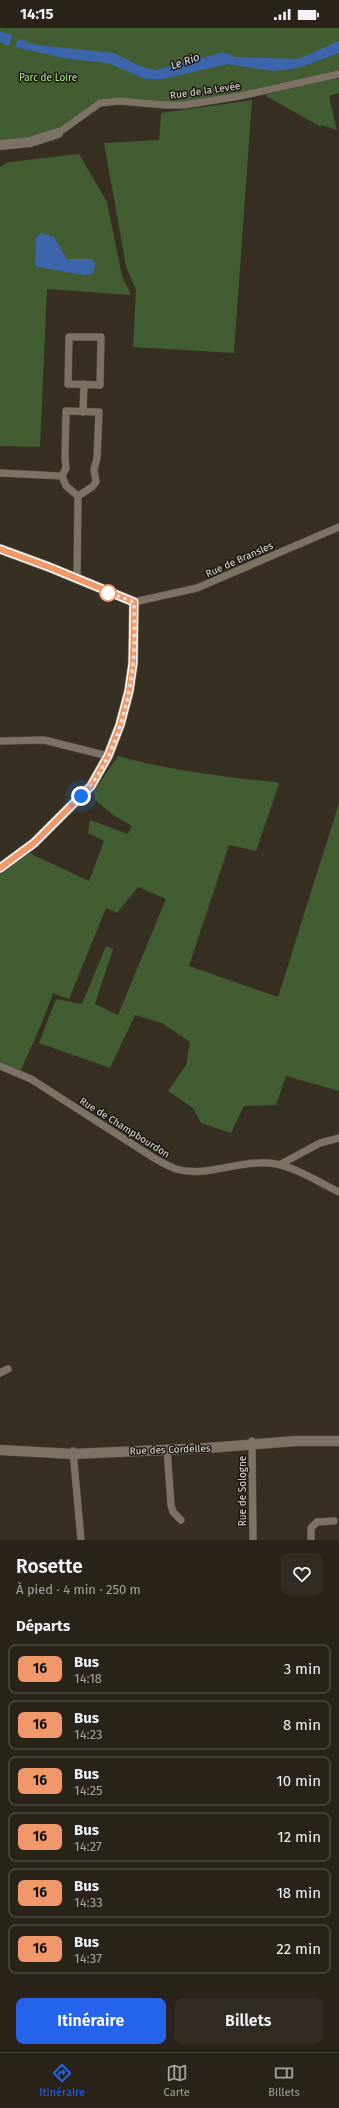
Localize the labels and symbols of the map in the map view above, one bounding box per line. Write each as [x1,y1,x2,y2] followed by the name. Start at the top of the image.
[169,50,201,72] water label: Le Rio
[19,72,77,84] park label: Parc de Loire
[169,80,241,102] street label: Rue de la Levée
[204,540,275,580] street label: Rue de Bransles
[99,584,117,602] unlabelled marker
[71,786,91,806] your location
[77,1095,172,1161] street label: Rue de Champbourdon
[129,1443,211,1457] street label: Rue des Cordelles
[237,1456,249,1526] street label: Rue de Sologne

